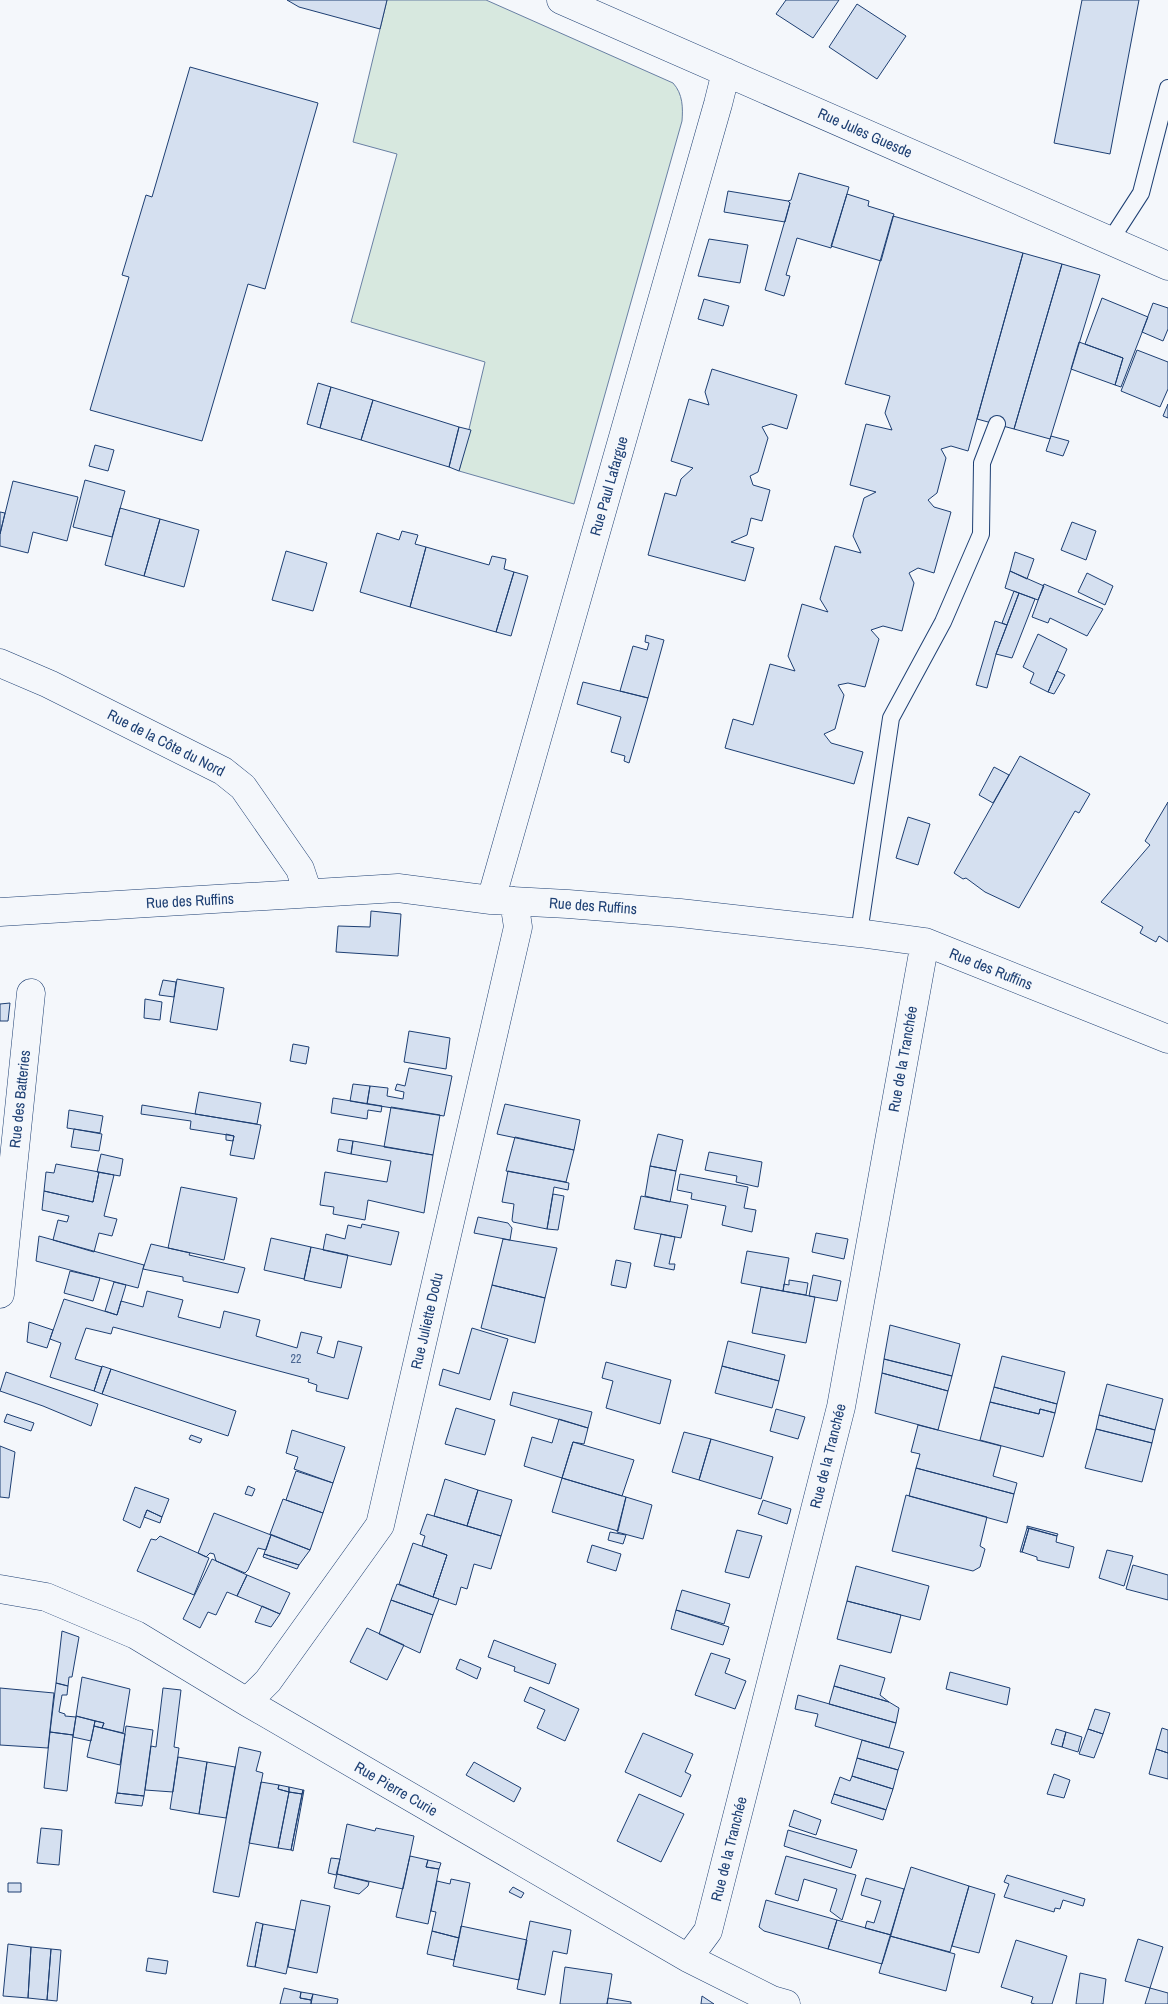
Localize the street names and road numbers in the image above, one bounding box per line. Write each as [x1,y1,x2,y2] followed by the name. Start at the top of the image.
[815,102,916,163] street label: Rue Jules Guesde
[584,434,633,538] street label: Rue Paul Lafargue
[104,704,229,781] street label: Rue de la Côte du Nord
[145,888,234,913] street label: Rue des Ruffins
[548,892,638,919] street label: Rue des Ruffins
[946,942,1036,995] street label: Rue des Ruffins
[883,1004,922,1114] street label: Rue de la Tranchée
[4,1049,35,1149] street label: Rue des Batteries
[405,1271,448,1371] street label: Rue Juliette Dodu
[804,1401,851,1511] street label: Rue de la Tranchée
[351,1756,442,1821] street label: Rue Pierre Curie
[705,1794,752,1904] street label: Rue de la Tranchée

